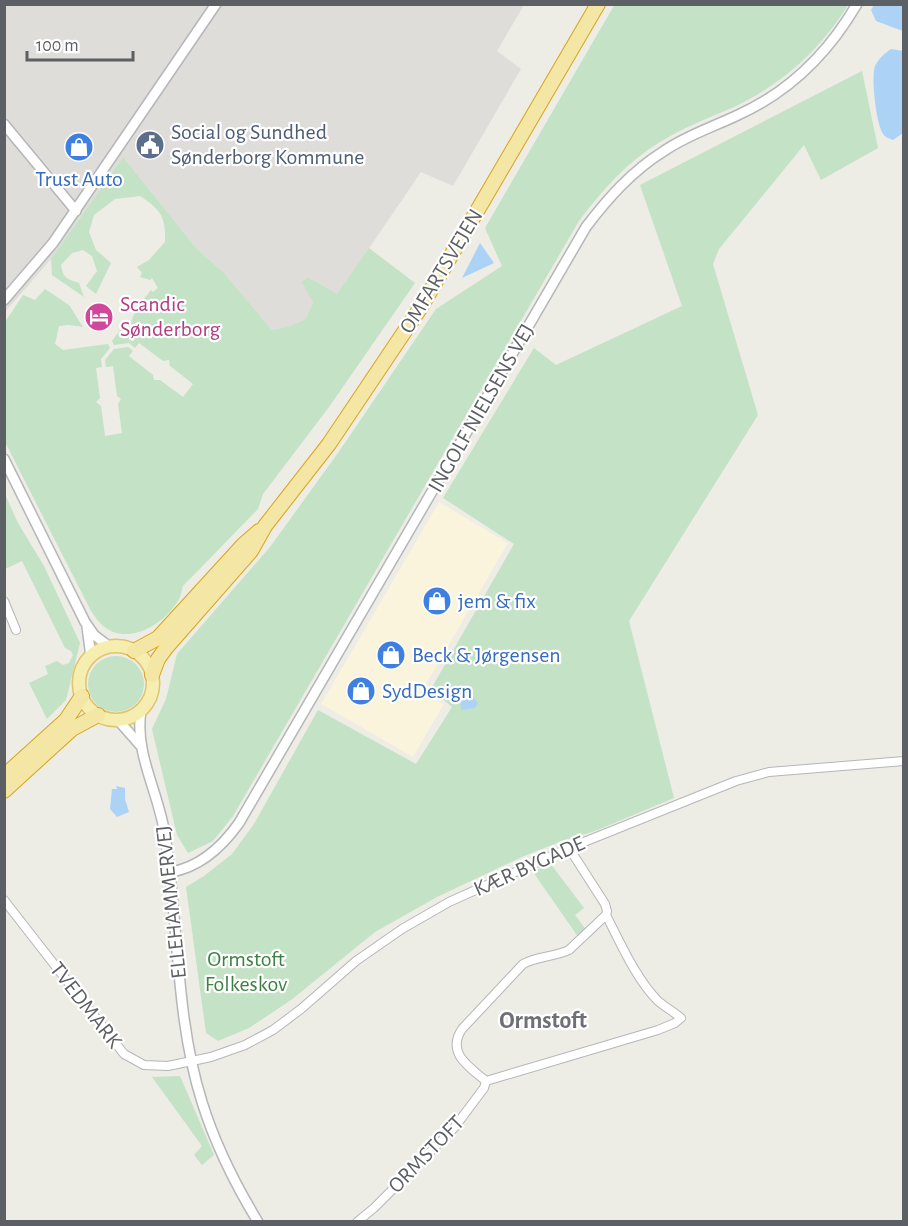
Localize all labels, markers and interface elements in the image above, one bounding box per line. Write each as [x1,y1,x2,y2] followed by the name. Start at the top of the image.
[27,24,134,62] scale bar
[36,37,79,55] text: 100 m
[171,121,364,168] place label: Social og Sundhed Sønderborg Kommune
[134,129,166,161] public building icon: Social og Sundhed Sønderborg Kommune
[63,131,95,163] shop icon: Trust Auto
[35,168,123,190] place label: Trust Auto
[395,205,487,337] street label: OMFARTSVEJEN
[120,293,221,340] place label: Scandic Sønderborg
[83,301,115,333] hotel icon: Scandic Sønderborg
[424,320,538,496] street label: INGOLF NIELSENS VEJ
[421,585,453,617] shop icon: jem & fix
[458,590,536,612] place label: jem & fix
[375,639,407,671] shop icon: Beck & Jørgensen
[412,644,561,666] place label: Beck & Jørgensen
[345,675,377,707] shop icon: SydDesign
[382,680,472,702] place label: SydDesign
[152,824,190,980] street label: ELLEHAMMERVEJ
[470,832,588,900] street label: KÆR BYGADE
[205,948,288,995] park label: Ormstoft Folkeskov
[46,958,127,1053] street label: TVEDMARK
[499,1009,587,1033] district label: Ormstoft
[384,1111,468,1197] street label: ORMSTOFT

